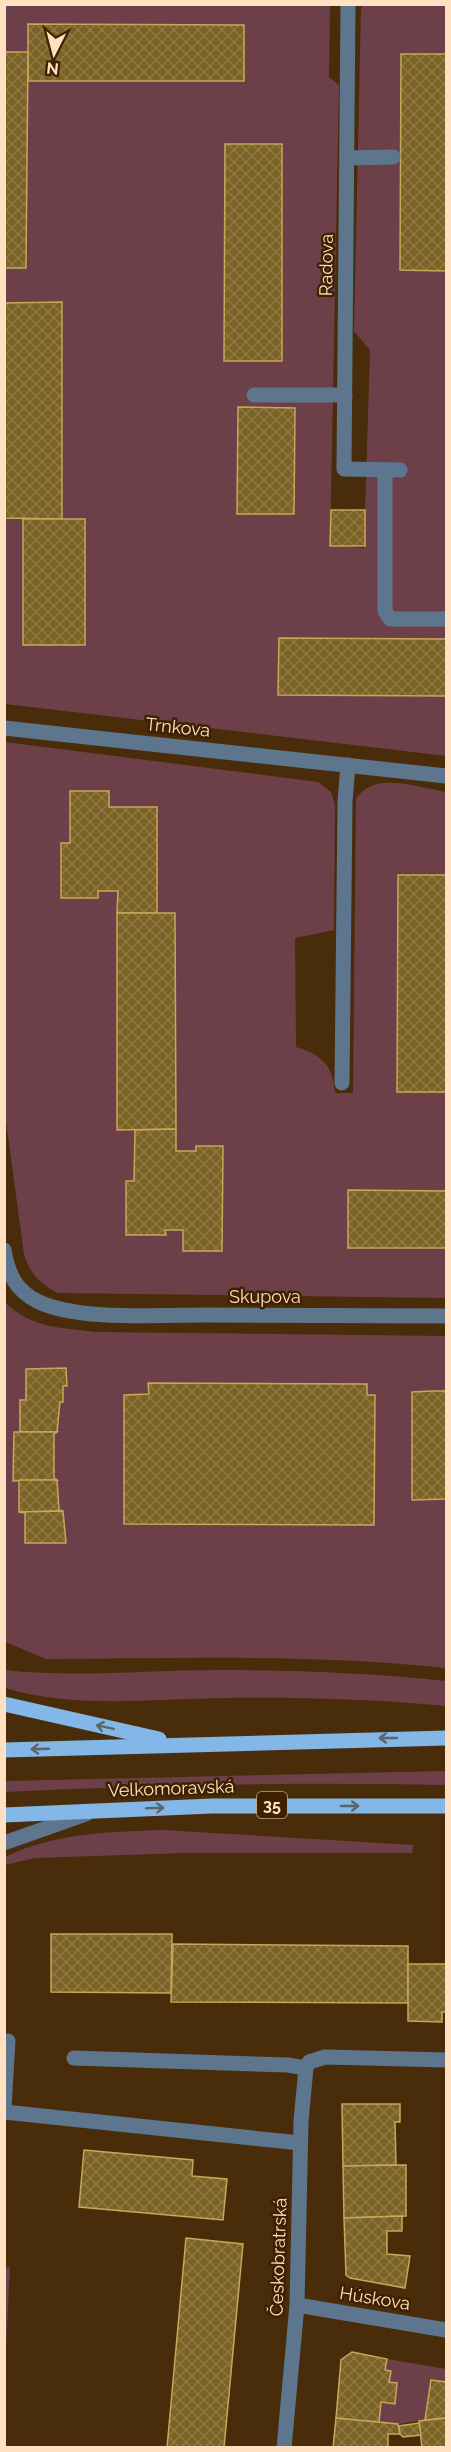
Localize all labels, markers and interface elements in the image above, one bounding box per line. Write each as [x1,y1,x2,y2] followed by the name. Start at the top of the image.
[24,24,84,84] north arrow
[45,58,60,79] text: N
[315,234,337,296] street label: Radova
[145,713,211,741] street label: Trnkova
[229,1286,301,1307] street label: Skupova
[96,1721,115,1733] one-way arrow
[379,1732,399,1744] one-way arrow
[31,1743,51,1754] one-way arrow
[107,1775,235,1801] street label: Velkomoravská
[257,1792,287,1818] road number: 35
[340,1800,360,1812] one-way arrow
[145,1802,165,1814] one-way arrow
[264,2197,291,2317] street label: Českobratrská
[338,2282,412,2314] street label: Húskova

